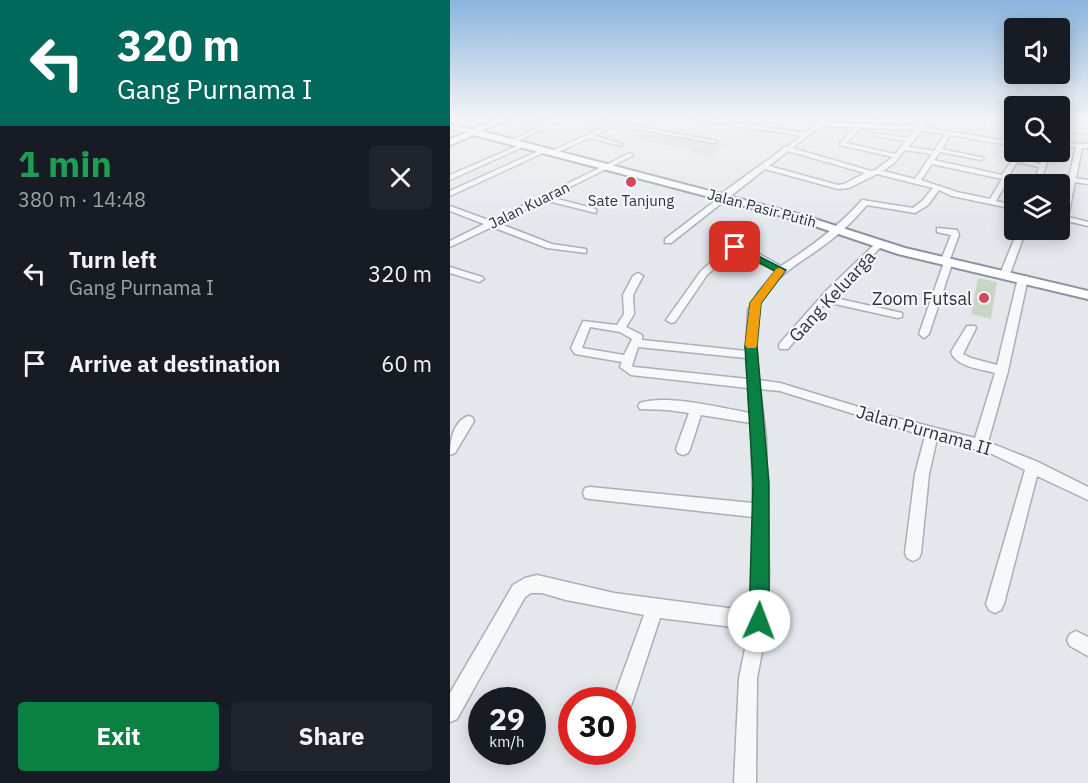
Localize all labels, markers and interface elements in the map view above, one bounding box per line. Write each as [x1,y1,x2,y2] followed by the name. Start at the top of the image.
[117,18,240,73] text: 320 m
[1004,18,1070,240] map controls
[1004,18,1070,84] button: sound
[18,24,96,102] icon: left
[117,71,313,106] text: Gang Purnama I
[1004,96,1070,162] button: search
[18,140,112,187] text: 1 min
[369,146,432,209] button: close
[1004,174,1070,240] button: layers
[624,175,638,189] marker: Sate Tanjung
[485,177,573,233] street label: Jalan Kuaran
[705,184,819,232] street label: Jalan Pasir Putih
[18,186,146,213] text: 380 m · 14:48
[588,191,674,210] place label: Sate Tanjung
[709,221,760,272] pin
[718,230,751,263] icon: arrive
[69,245,157,274] text: Turn left
[784,245,881,347] street label: Gang Keluarga
[18,257,51,290] icon: left
[368,259,432,288] text: 320 m
[69,274,214,301] text: Gang Purnama I
[872,287,972,310] place label: Zoom Futsal
[977,291,991,305] marker: Zoom Futsal
[18,347,51,380] icon: arrive
[69,349,280,378] text: Arrive at destination
[381,349,432,378] text: 60 m
[854,400,994,460] street label: Jalan Purnama II
[727,589,791,653] position arrow
[558,687,636,765] speed limit sign: 30
[489,699,525,738] text: 29
[18,702,219,771] button: Exit
[231,702,432,771] button: Share
[489,732,525,751] text: km/h

